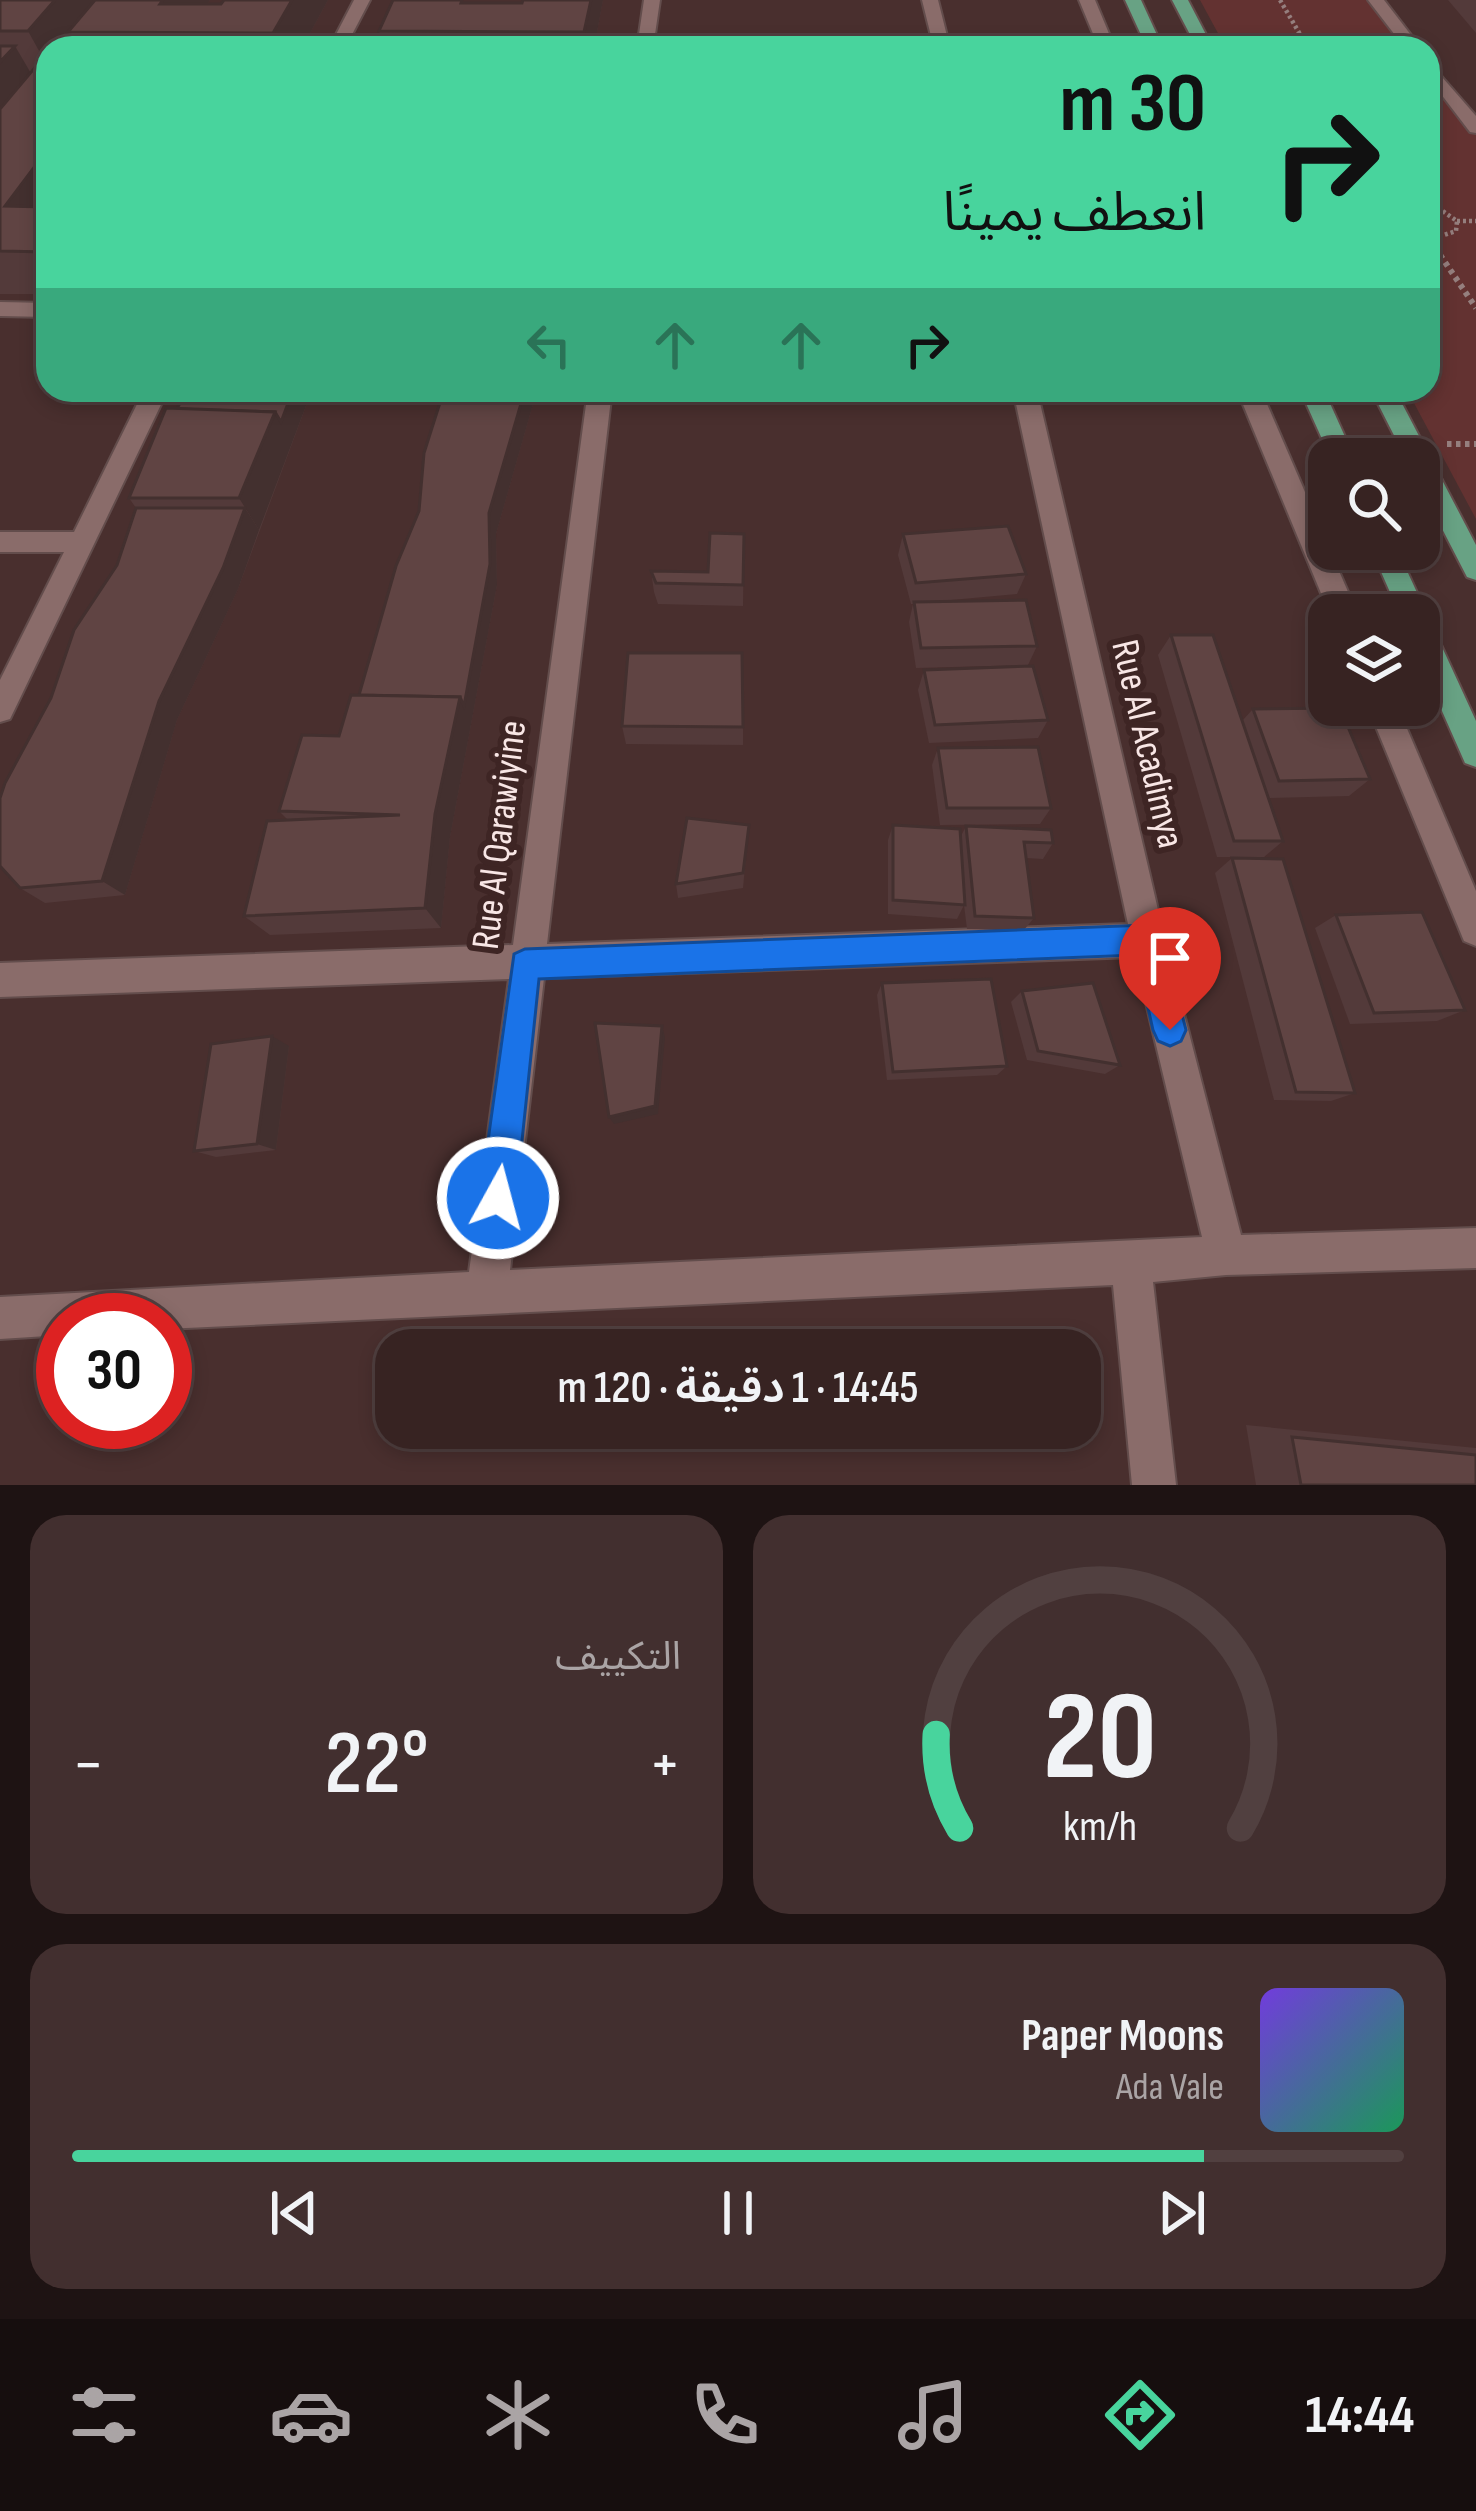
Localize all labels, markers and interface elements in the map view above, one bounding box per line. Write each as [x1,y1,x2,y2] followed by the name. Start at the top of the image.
[1060,54,1206,155] text: 30 m
[1248,84,1404,240] icon: right
[943,181,1206,246] text: انعطف يمينًا
[516,312,582,378] icon: left
[642,312,708,378] icon: ahead
[768,312,834,378] icon: ahead
[894,312,960,378] icon: right
[1308,438,1440,726] map controls
[1308,438,1440,570] button: search
[1308,594,1440,726] button: layers
[1100,635,1194,853] street label: Rue Al Acadimya
[463,718,537,952] street label: Rue Al Qarawiyine
[1119,907,1221,1030] pin
[1137,925,1203,991] icon: arrive
[435,1135,561,1261] position arrow
[36,1293,192,1449] speed limit sign: 30
[558,1361,918,1416] text: 14:45 · 1 دقيقة · 120 m
[555,1634,681,1681] text: التكييف
[1042,1665,1157,1814] text: 20
[324,1711,429,1819] text: 22°
[72,1726,104,1805] text: −
[649,1726,681,1805] text: +
[1062,1800,1137,1852] text: km/h
[1021,2009,1224,2064] text: Paper Moons
[1116,2064,1224,2111] text: Ada Vale
[261,2180,327,2246] icon: previous
[705,2180,771,2246] icon: pause
[1149,2180,1215,2246] icon: next
[62,2373,146,2457] icon: filters
[269,2373,353,2457] icon: car
[476,2373,560,2457] icon: climate
[683,2373,767,2457] icon: phone
[891,2373,975,2457] icon: music
[1098,2373,1182,2457] icon: directions
[1305,2383,1414,2448] text: 14:44

